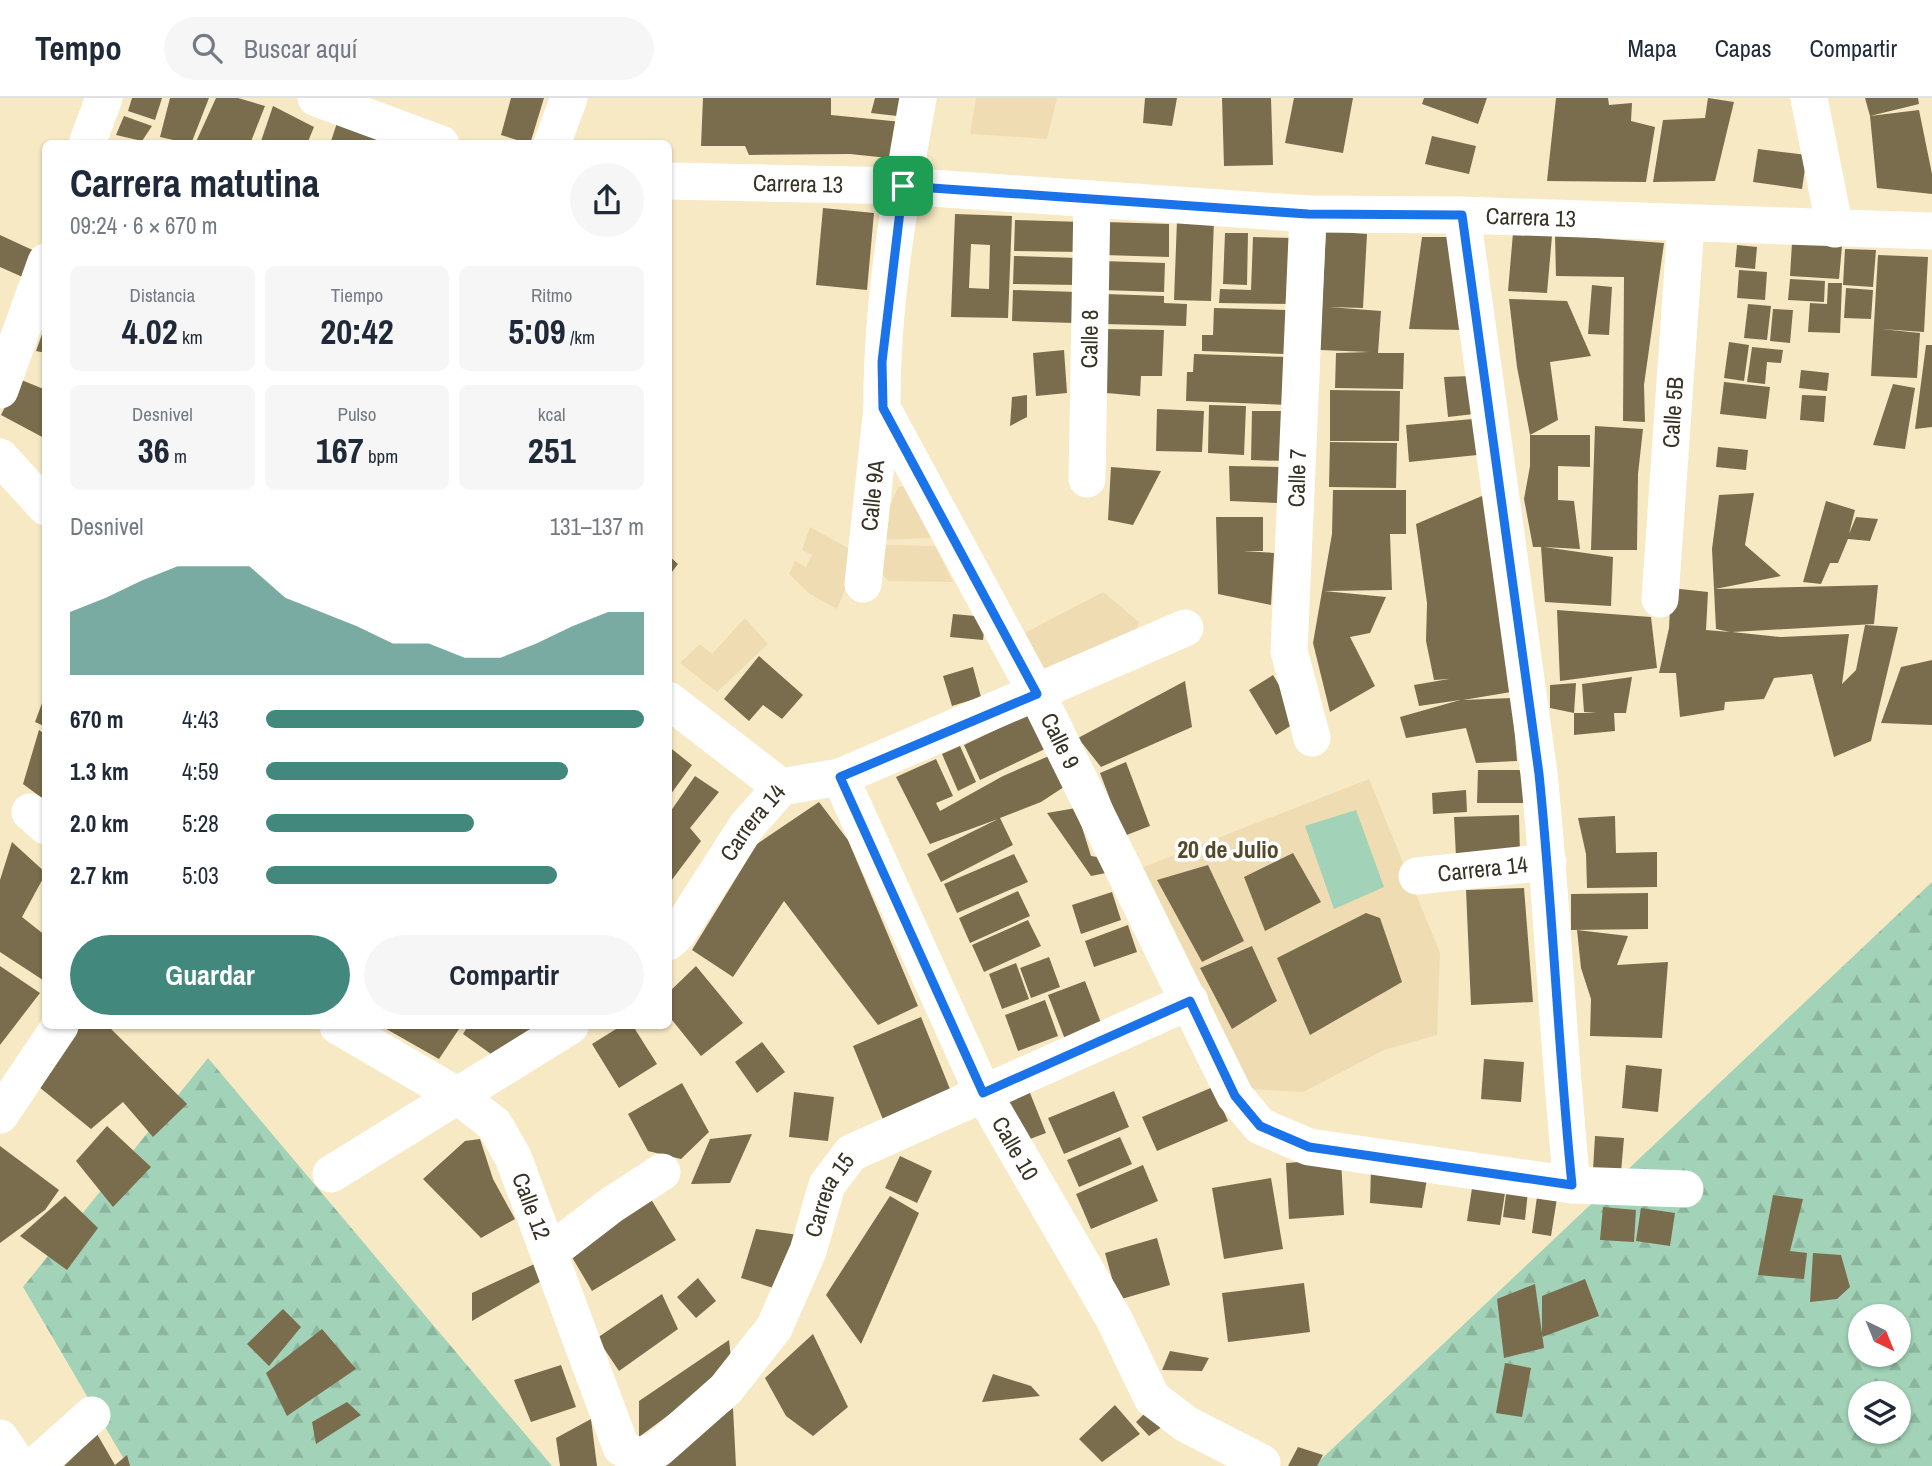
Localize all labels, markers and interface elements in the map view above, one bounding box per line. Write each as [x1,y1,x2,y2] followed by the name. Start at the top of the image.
[164,17,654,80] search box
[35,26,122,70] text: Tempo
[188,29,226,67] icon: search
[244,31,358,66] text: Buscar aquí
[1627,32,1677,64] text: Mapa
[1715,32,1772,64] text: Capas
[1810,32,1897,64] text: Compartir
[873,156,933,216] pin
[70,158,319,209] text: Carrera matutina
[570,163,644,237] button: share
[753,167,843,200] street label: Carrera 13
[884,167,922,205] icon: arrive
[1485,200,1577,234] street label: Carrera 13
[70,210,217,241] text: 09:24 · 6 × 670 m
[129,282,195,308] text: Distancia
[331,282,383,308] text: Tiempo
[531,282,572,308] text: Ritmo
[122,308,178,355] text: 4.02
[320,308,394,355] text: 20:42
[508,308,566,355] text: 5:09
[1073,309,1105,369] street label: Calle 8
[178,324,203,350] text: km
[566,324,595,350] text: /km
[1654,376,1690,449] street label: Calle 5B
[132,401,193,427] text: Desnivel
[338,401,376,427] text: Pulso
[538,401,566,427] text: kcal
[138,427,170,474] text: 36
[316,427,364,474] text: 167
[528,427,576,474] text: 251
[170,443,187,469] text: m
[364,443,398,469] text: bpm
[1280,448,1313,508] street label: Calle 7
[853,458,891,533] street label: Calle 9A
[70,511,143,542] text: Desnivel
[550,511,644,542] text: 131–137 m
[70,704,123,735] text: 670 m
[182,704,219,735] text: 4:43
[1034,707,1087,774] street label: Calle 9
[70,756,129,787] text: 1.3 km
[182,756,219,787] text: 4:59
[712,776,792,867] street label: Carrera 14
[70,808,129,839] text: 2.0 km
[182,808,219,839] text: 5:28
[1177,833,1279,865] district label: 20 de Julio
[1436,848,1530,889] street label: Carrera 14
[70,860,129,891] text: 2.7 km
[182,860,219,891] text: 5:03
[70,935,350,1015] button: Guardar
[364,935,644,1015] button: Compartir
[985,1111,1046,1186] street label: Calle 10
[797,1146,861,1241] street label: Carrera 15
[505,1168,558,1244] street label: Calle 12
[1848,1304,1911,1367] north arrow
[1848,1304,1911,1444] map controls
[1848,1381,1911,1444] button: layers

